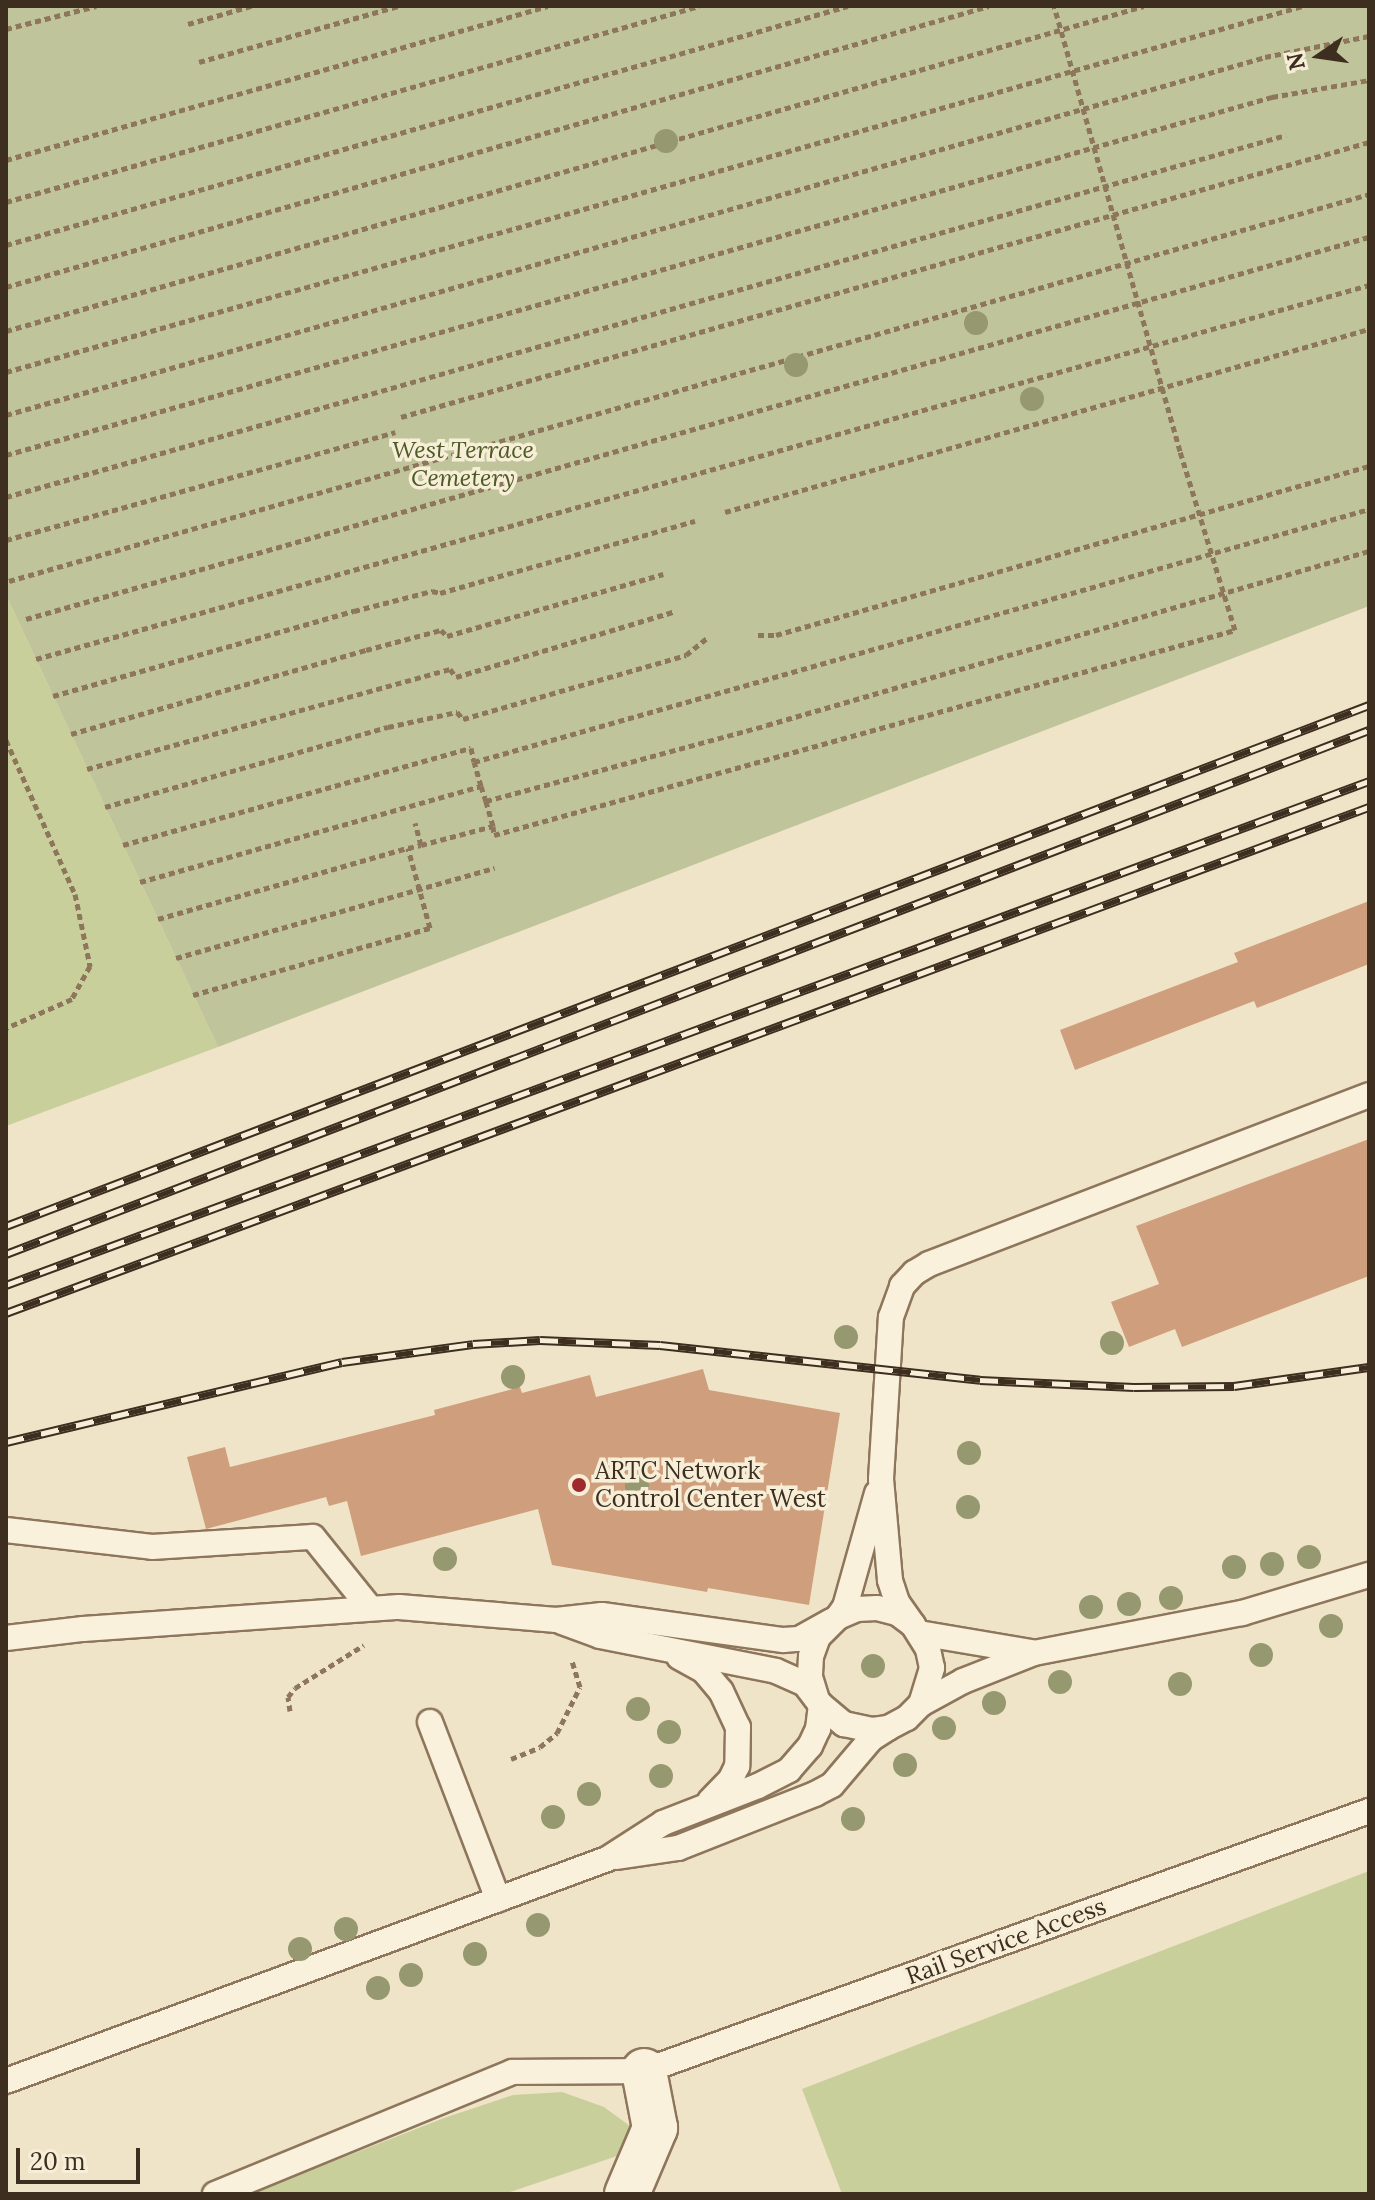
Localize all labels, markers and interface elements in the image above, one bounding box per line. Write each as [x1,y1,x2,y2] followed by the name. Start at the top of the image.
[1279,16,1359,96] north arrow
[1280,50,1311,73] text: N
[392,436,534,492] park label: West Terrace Cemetery
[595,1457,826,1513] place label: ARTC Network Control Center West
[570,1476,588,1494] marker: ARTC Network Control Center West
[902,1891,1110,1991] street label: Rail Service Access
[20,2132,144,2182] scale bar
[30,2146,86,2177] text: 20 m

